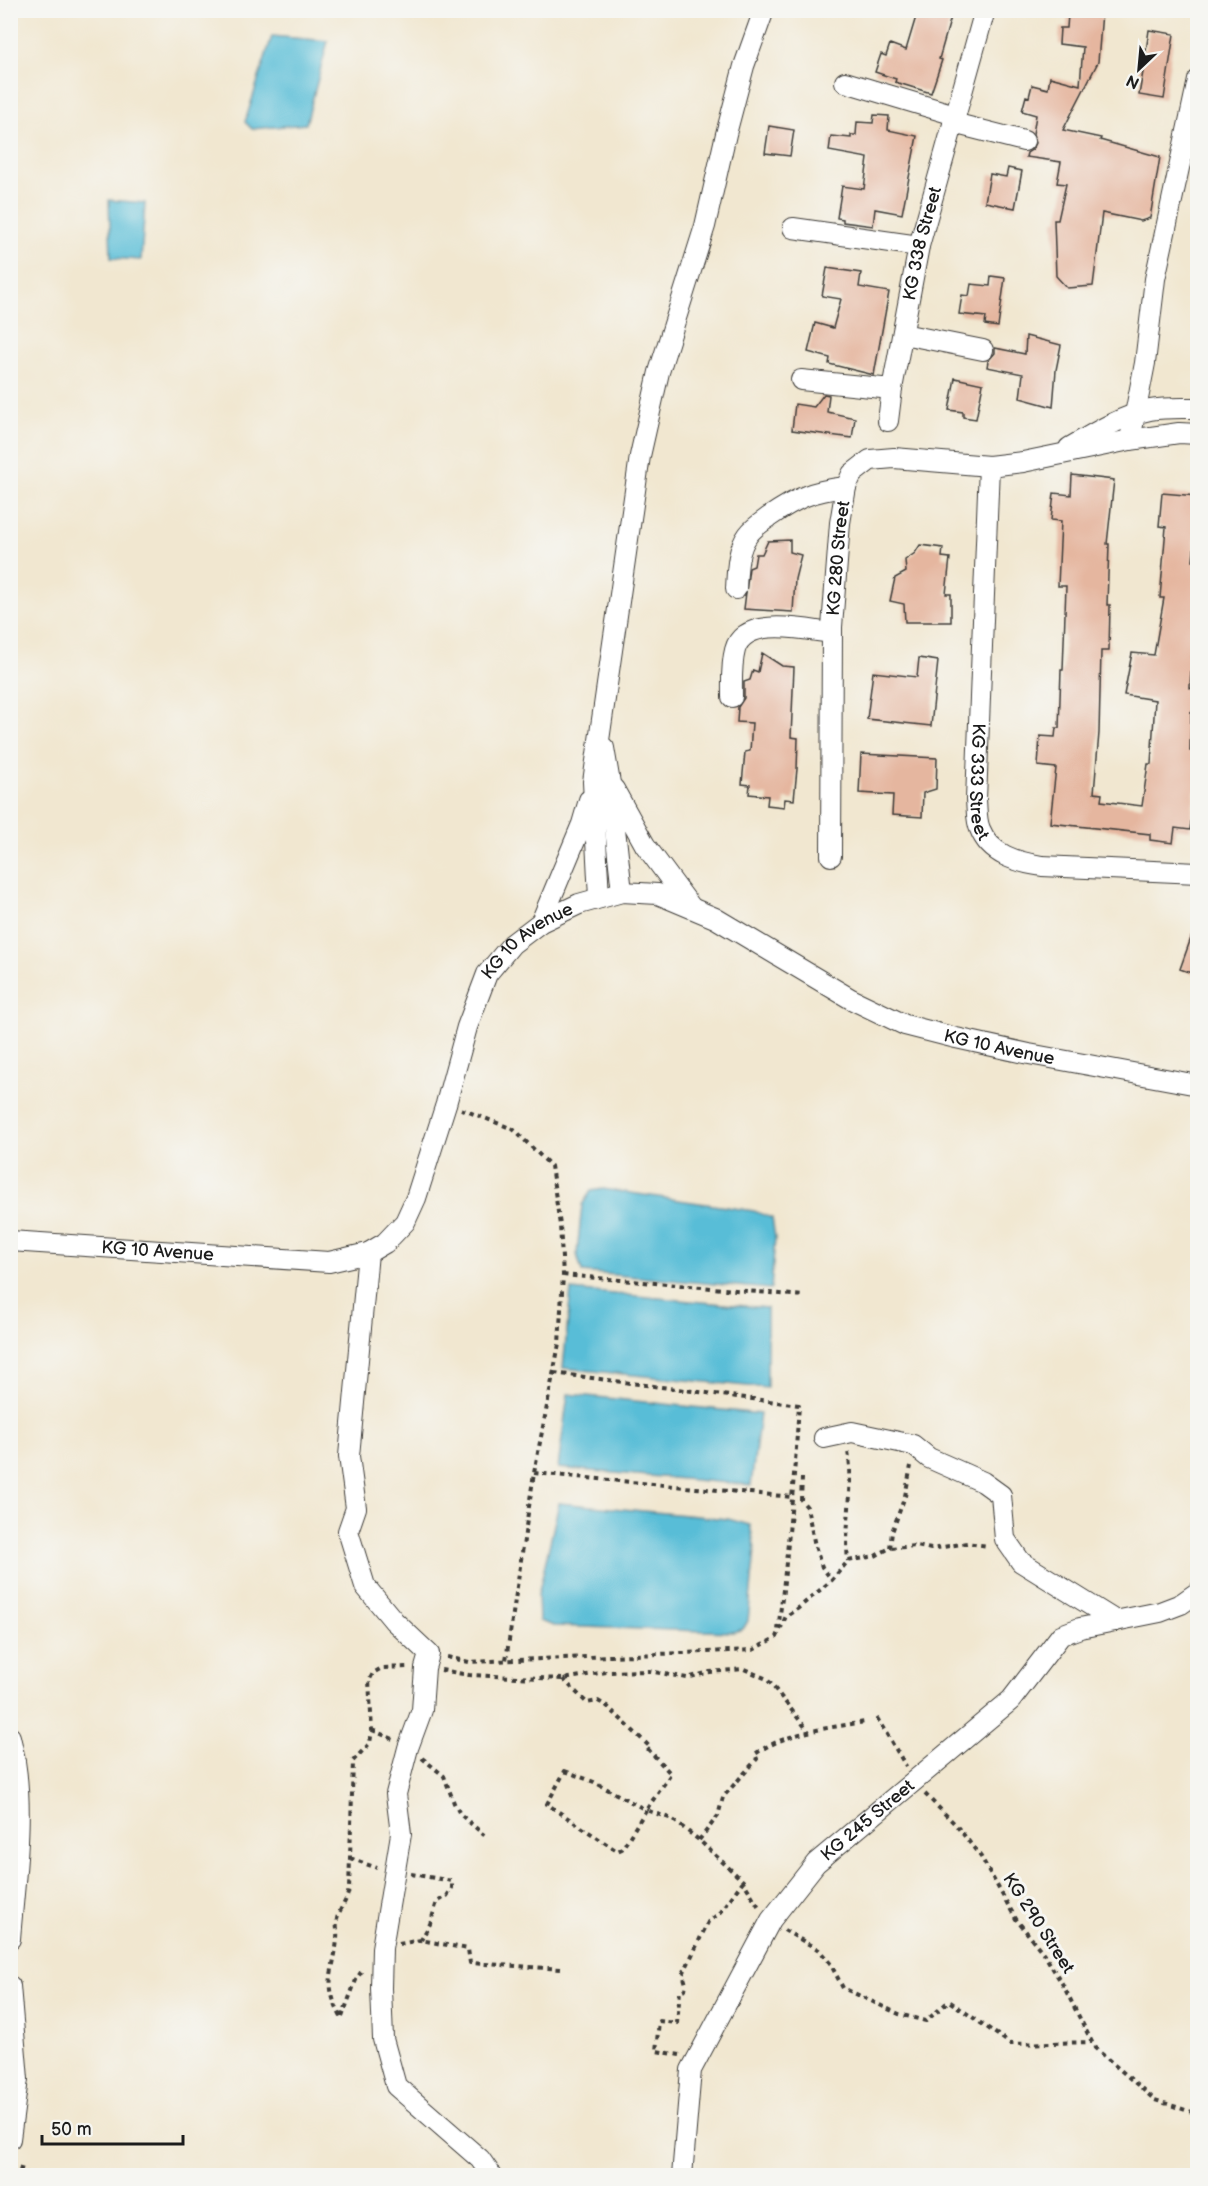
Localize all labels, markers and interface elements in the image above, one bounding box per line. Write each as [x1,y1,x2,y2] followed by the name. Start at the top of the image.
[1109,39,1169,99] north arrow
[1124,70,1143,92] text: N
[899,184,946,302] street label: KG 338 Street
[823,499,855,617] street label: KG 280 Street
[965,723,994,845] street label: KG 333 Street
[477,898,577,984] street label: KG 10 Avenue
[941,1025,1056,1070] street label: KG 10 Avenue
[101,1237,215,1265] street label: KG 10 Avenue
[817,1775,919,1865] street label: KG 245 Street
[998,1869,1079,1978] street label: KG 290 Street
[42,2108,183,2146] scale bar
[51,2119,92,2140] text: 50 m

